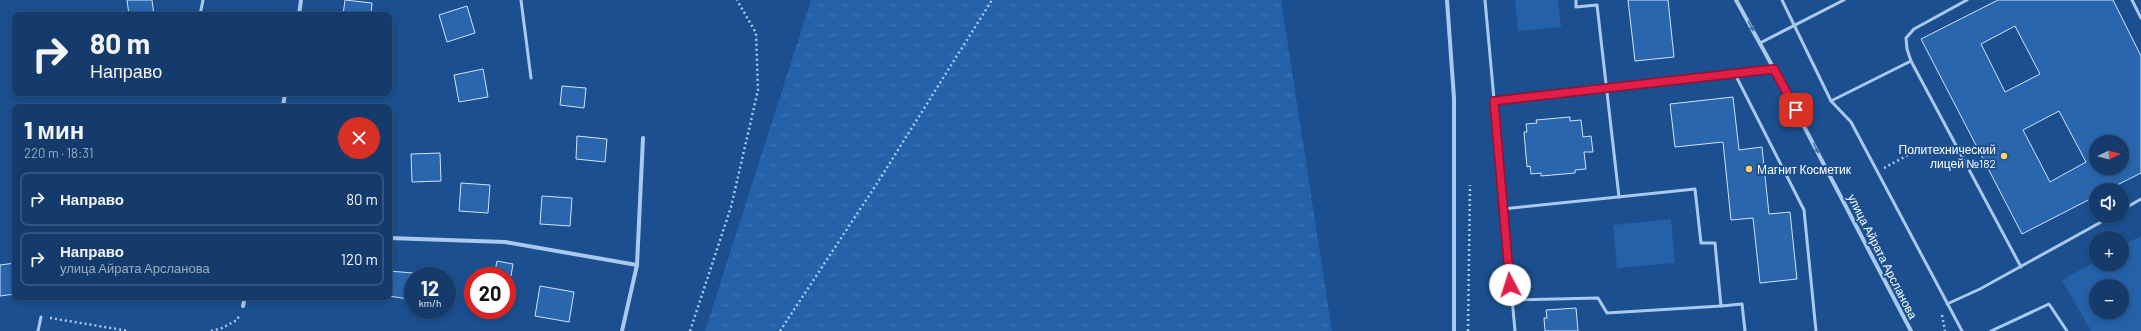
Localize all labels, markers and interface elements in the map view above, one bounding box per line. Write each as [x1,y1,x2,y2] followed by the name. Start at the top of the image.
[1747,20,1754,32] one-way arrow
[90,26,150,60] text: 80 m
[24,28,76,80] icon: right
[90,60,162,82] text: Направо
[1779,93,1813,127] pin
[1785,99,1807,121] icon: arrive
[24,115,84,144] text: 1 мин
[338,117,380,159] button: close
[2089,135,2129,175] north arrow
[2089,135,2129,319] map controls
[1812,142,1819,154] one-way arrow
[1899,142,1996,171] place label: Политехнический лицей №182
[24,145,93,161] text: 220 m · 18:31
[1999,151,2009,161] marker: Политехнический лицей №182
[1757,162,1852,176] place label: Магнит Косметик
[1744,164,1754,174] marker: Магнит Косметик
[2089,183,2129,223] button: sound
[26,188,48,210] icon: right
[60,190,124,208] text: Направо
[346,190,378,208] text: 80 m
[1845,191,1921,321] street label: улица Айрата Арсланова
[2089,231,2129,271] button: +
[60,242,124,260] text: Направо
[26,248,48,270] icon: right
[341,250,378,268] text: 120 m
[60,260,210,276] text: улица Айрата Арсланова
[1489,264,1531,306] position arrow
[464,267,516,319] speed limit sign: 20
[421,276,439,300] text: 12
[2089,279,2129,319] button: −
[419,297,441,309] text: km/h

